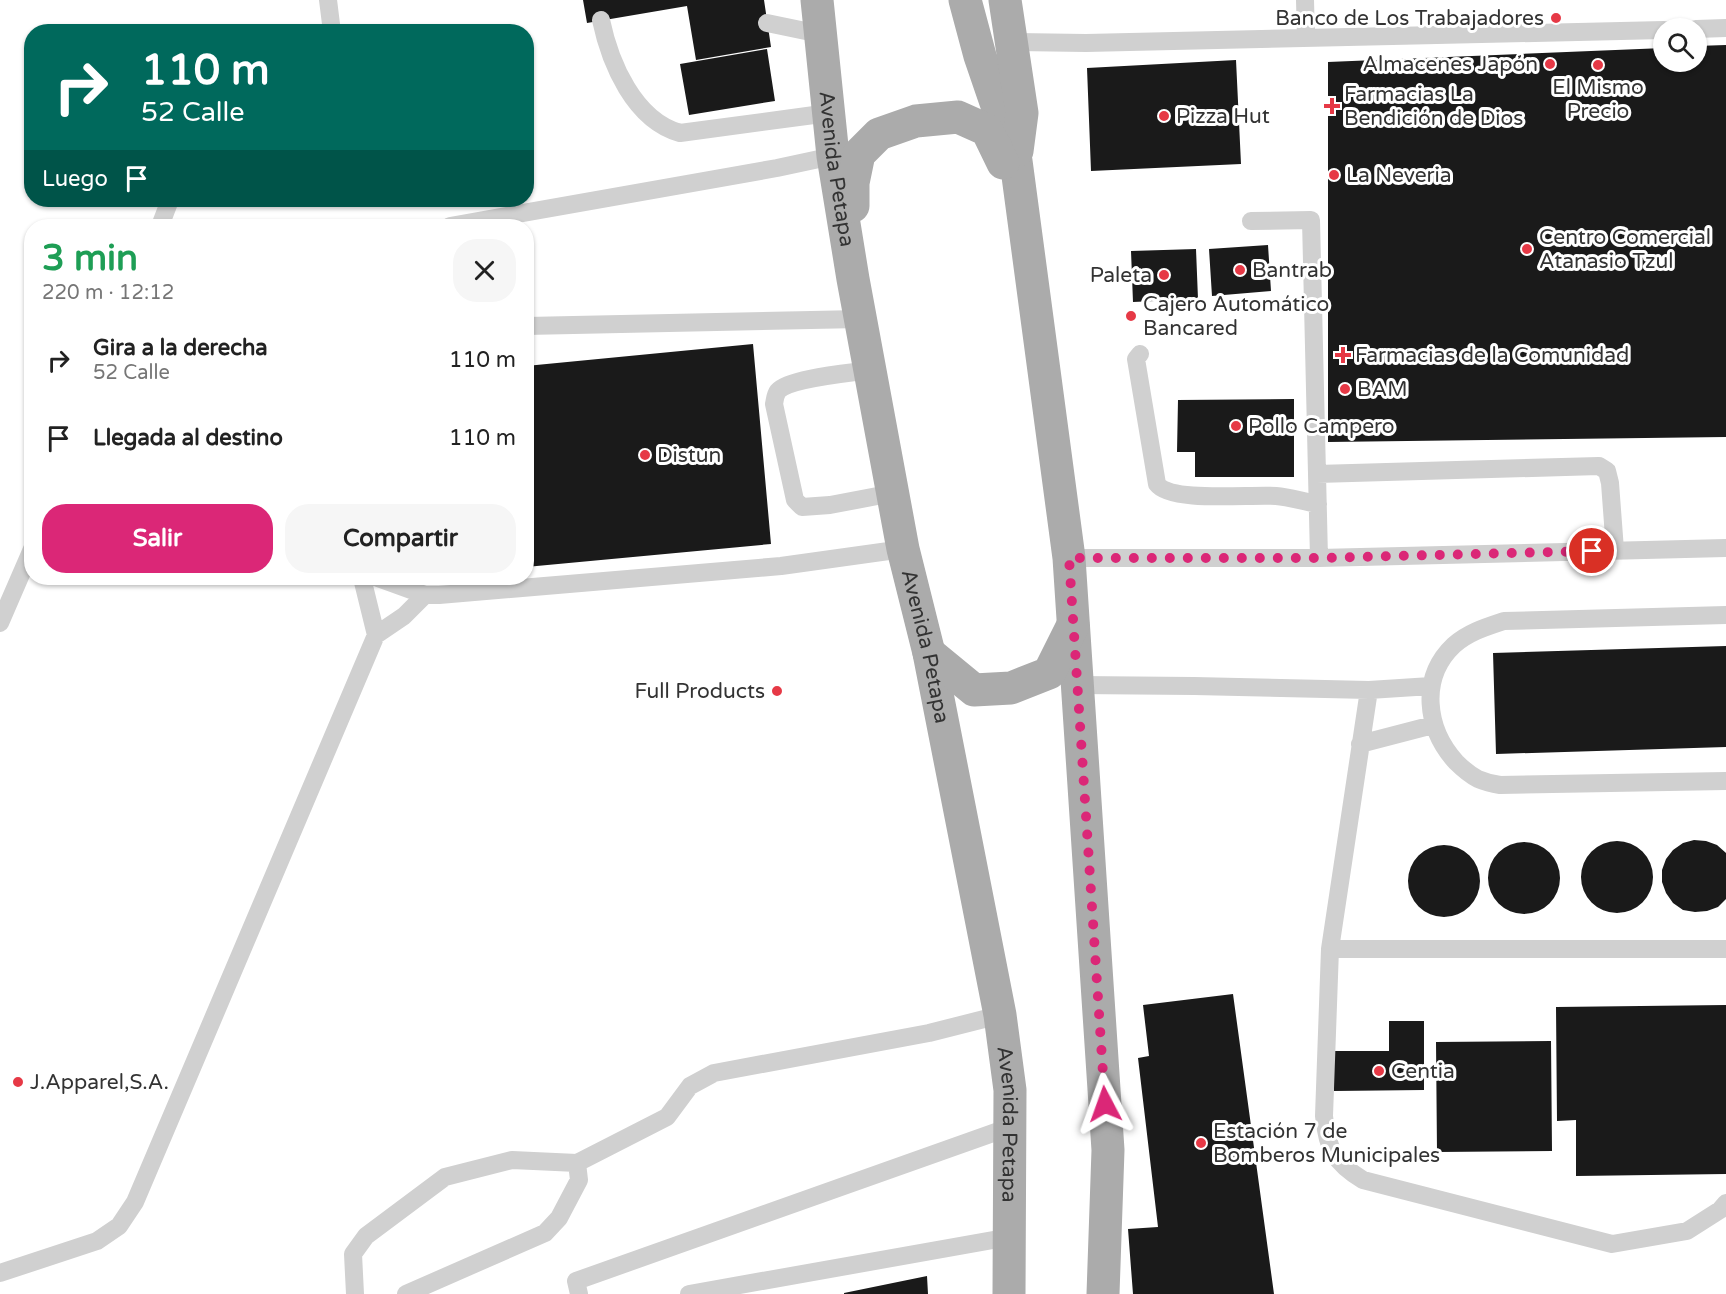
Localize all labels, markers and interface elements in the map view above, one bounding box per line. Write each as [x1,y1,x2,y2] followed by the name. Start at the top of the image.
[1275,6,1544,31] place label: Banco de Los Trabajadores
[1549,11,1563,25] marker: Banco de Los Trabajadores
[1653,18,1707,72] map controls
[1653,18,1707,72] button: search
[141,45,270,96] text: 110 m
[42,48,120,126] icon: right
[1363,52,1538,77] place label: Almacenes Japón
[1543,57,1557,71] marker: Almacenes Japón
[1591,58,1605,72] marker: El Mismo Precio
[1552,75,1644,124] place label: El Mismo Precio
[1344,82,1523,131] place label: Farmacias La Bendición de Dios
[814,90,860,249] street label: Avenida Petapa
[141,96,245,129] text: 52 Calle
[1325,99,1339,113] marker: Farmacias La Bendición de Dios
[1176,104,1270,129] place label: Pizza Hut
[1157,109,1171,123] marker: Pizza Hut
[120,162,153,195] icon: arrive
[1346,163,1452,188] place label: La Neveria
[42,166,108,192] text: Luego
[1327,168,1341,182] marker: La Neveria
[1539,225,1711,274] place label: Centro Comercial Atanasio Tzul
[42,237,138,280] text: 3 min
[453,239,516,302] button: close
[1520,242,1534,256] marker: Centro Comercial Atanasio Tzul
[1252,258,1332,283] place label: Bantrab
[1090,263,1152,288] place label: Paleta
[1233,263,1247,277] marker: Bantrab
[1157,268,1171,282] marker: Paleta
[42,281,174,305] text: 220 m · 12:12
[1143,292,1329,341] place label: Cajero Automático Bancared
[1124,309,1138,323] marker: Cajero Automático Bancared
[93,335,268,361] text: Gira a la derecha
[1355,343,1629,368] place label: Farmacias de la Comunidad
[42,344,75,377] icon: right
[449,347,516,373] text: 110 m
[1336,348,1350,362] marker: Farmacias de la Comunidad
[93,361,170,385] text: 52 Calle
[1357,377,1408,402] place label: BAM
[1338,382,1352,396] marker: BAM
[1248,414,1395,439] place label: Pollo Campero
[1229,419,1243,433] marker: Pollo Campero
[42,422,75,455] icon: arrive
[93,425,283,451] text: Llegada al destino
[449,425,516,451] text: 110 m
[657,443,721,468] place label: Distun
[638,448,652,462] marker: Distun
[42,504,273,573] button: Salir
[285,504,516,573] button: Compartir
[1566,525,1617,576] pin
[1575,534,1608,567] icon: arrive
[896,567,955,725] street label: Avenida Petapa
[634,679,765,704] place label: Full Products
[770,684,784,698] marker: Full Products
[992,1044,1023,1203] street label: Avenida Petapa
[1391,1059,1455,1084] place label: Centia
[1372,1064,1386,1078] marker: Centia
[30,1070,169,1095] place label: J.Apparel,S.A.
[1073,1072,1137,1136] position arrow
[11,1075,25,1089] marker: J.Apparel,S.A.
[1213,1119,1440,1168] place label: Estación 7 de Bomberos Municipales
[1194,1136,1208,1150] marker: Estación 7 de Bomberos Municipales

